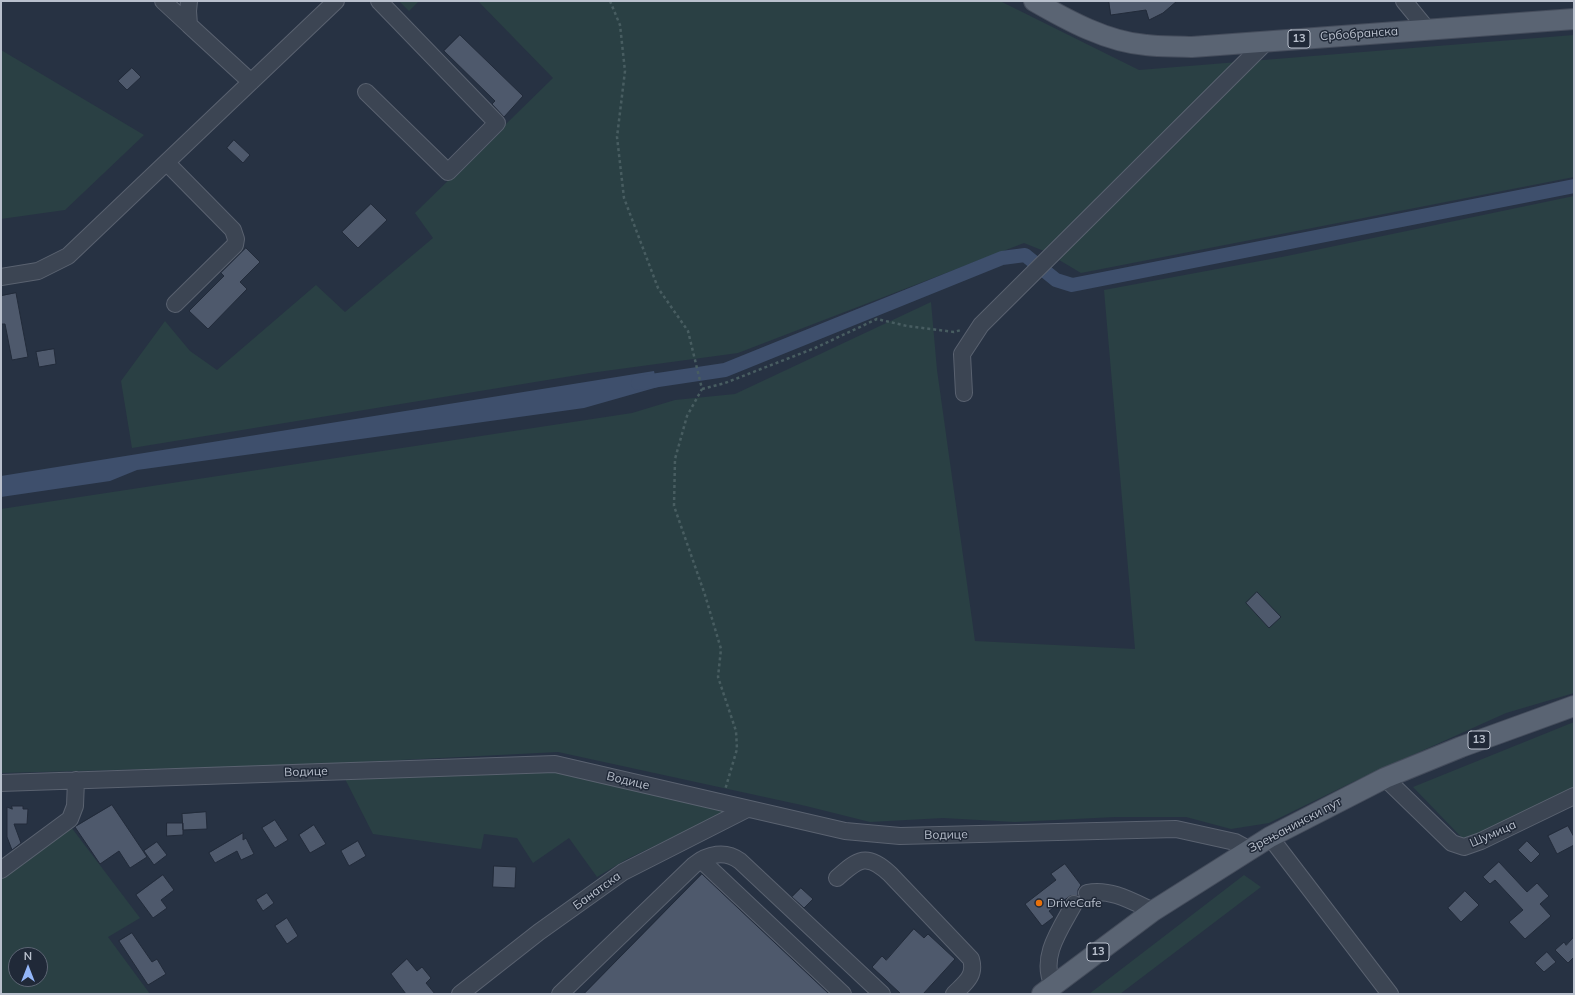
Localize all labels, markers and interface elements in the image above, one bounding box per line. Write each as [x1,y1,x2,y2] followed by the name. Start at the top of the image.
[1320,24,1398,44] street label: Србобранска
[1288,30,1310,48] road number: 13
[1468,731,1490,749] road number: 13
[284,764,328,780] street label: Водице
[605,769,651,793] street label: Водице
[1246,794,1344,856] street label: Зрењанински пут
[1468,817,1518,851] street label: Шумица
[924,827,968,843] street label: Водице
[570,869,624,913] street label: Банатска
[1047,896,1102,910] place label: DriveCafe
[1034,898,1044,908] marker: DriveCafe
[1087,943,1109,961] road number: 13
[8,947,48,987] north arrow
[24,949,32,963] text: N

